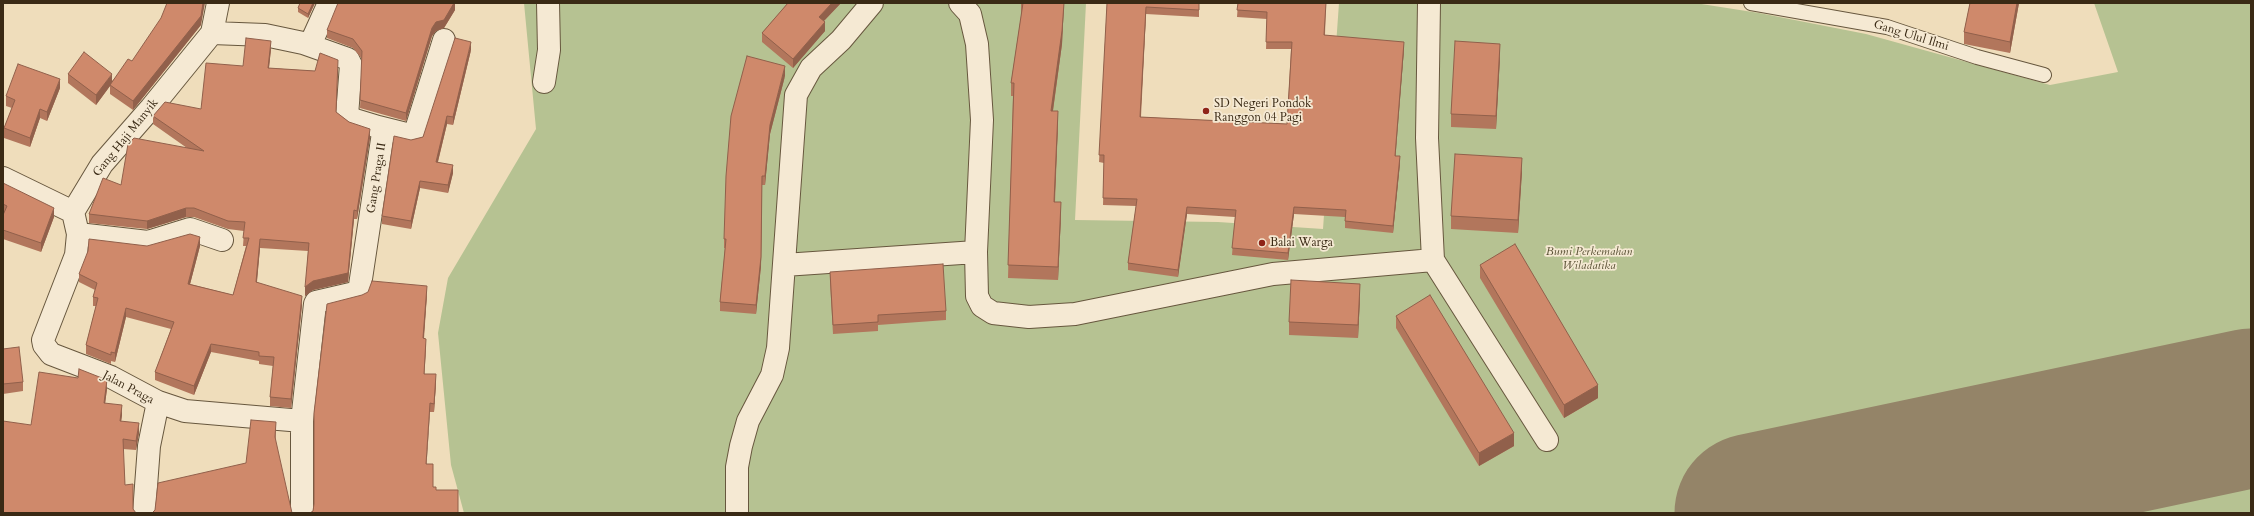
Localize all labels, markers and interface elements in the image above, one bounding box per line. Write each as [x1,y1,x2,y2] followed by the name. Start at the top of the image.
[1872,18,1950,54] street label: Gang Ulul Ilmi
[90,96,162,180] street label: Gang Haji Manyik
[1214,97,1312,125] place label: SD Negeri Pondok Ranggon 04 Pagi
[1201,106,1211,116] marker: SD Negeri Pondok Ranggon 04 Pagi
[364,142,390,214] street label: Gang Praga II
[1270,236,1333,250] place label: Balai Warga
[1257,238,1267,248] marker: Balai Warga
[1546,245,1632,273] park label: Bumi Perkemahan Wiladatika
[100,368,156,408] street label: Jalan Praga

